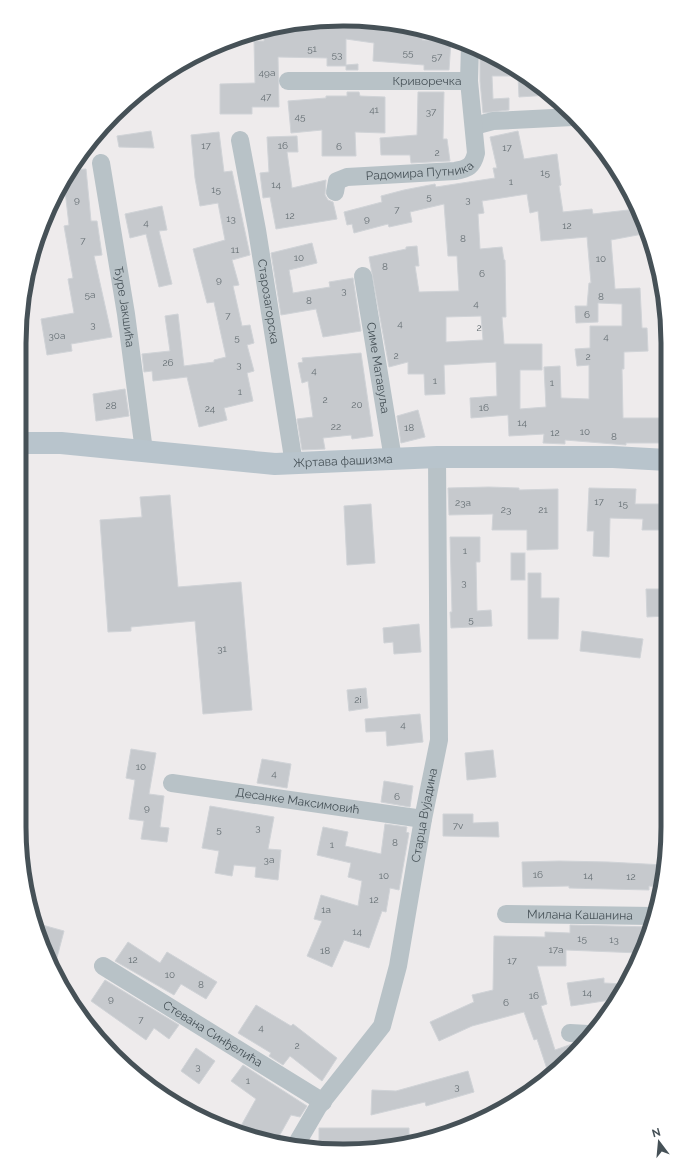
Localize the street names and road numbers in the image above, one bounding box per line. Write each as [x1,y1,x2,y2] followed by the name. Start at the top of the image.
[392,74,462,88] street label: Криворечка
[365,158,477,183] street label: Радомира Путника
[255,258,282,345] street label: Старозагорска
[111,266,137,348] street label: Ђуре Јакшића
[364,321,392,414] street label: Симе Матавуља
[293,452,393,470] street label: Жртава фашизма
[409,767,440,864] street label: Старца Вујадина
[235,785,361,817] street label: Десанке Максимовић
[527,907,633,923] street label: Милана Кашанина
[160,998,265,1070] street label: Стевана Синђелића

